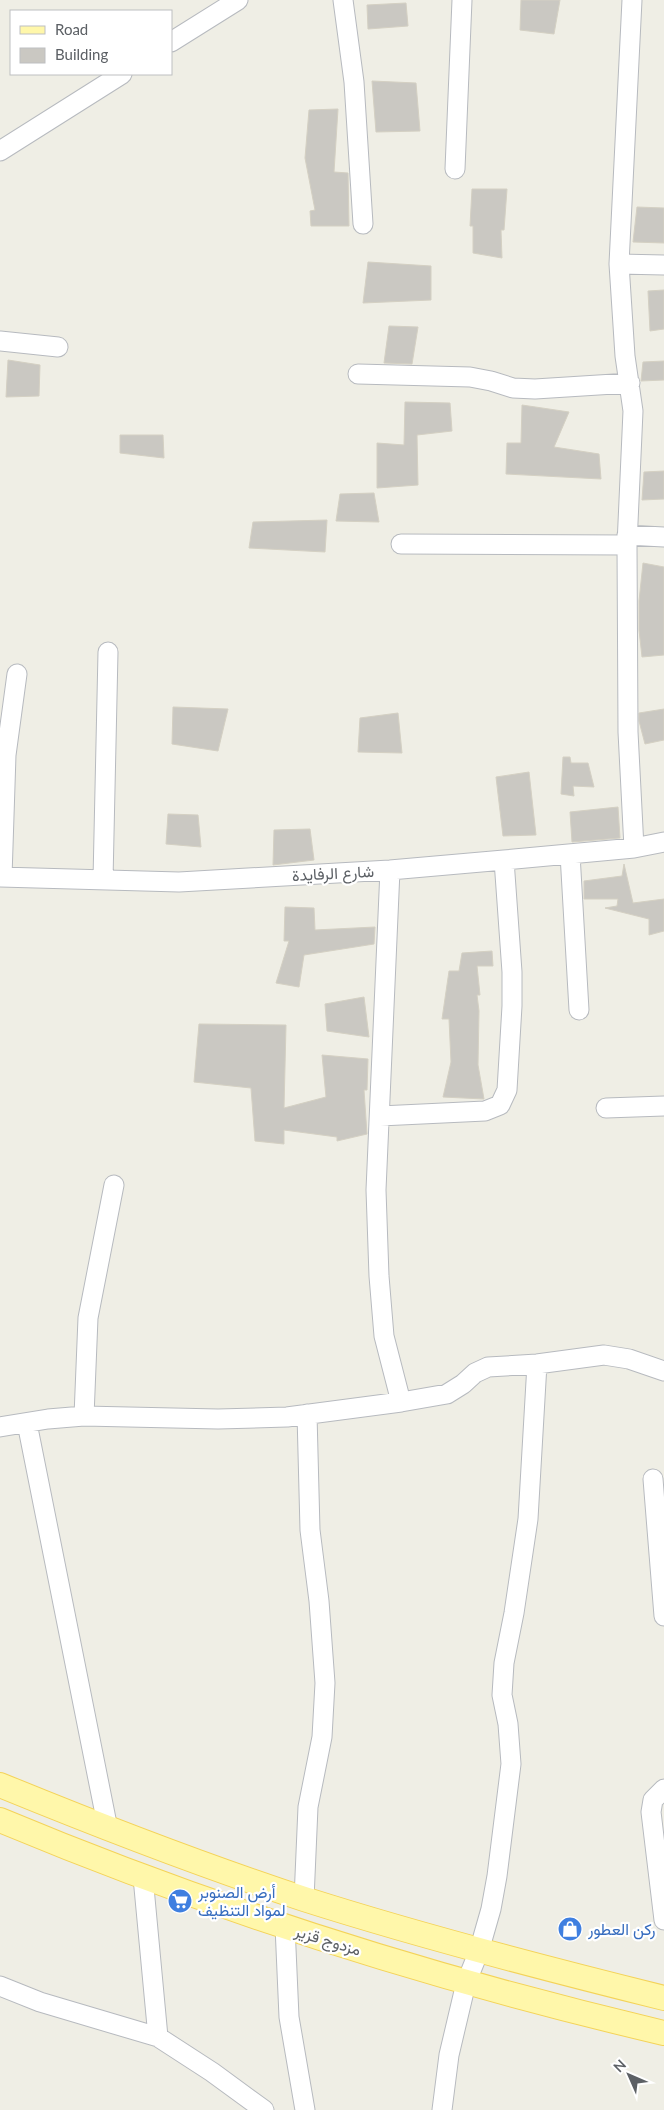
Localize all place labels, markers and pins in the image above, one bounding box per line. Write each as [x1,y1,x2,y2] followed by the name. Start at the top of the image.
[197,1882,286,1921] place label: أرض الصنوبر لمواد التنظيف
[167,1888,193,1914] supermarket icon: أرض الصنوبر لمواد التنظيف
[557,1916,583,1942] shop icon: ركن العطور
[587,1919,656,1940] place label: ركن العطور

